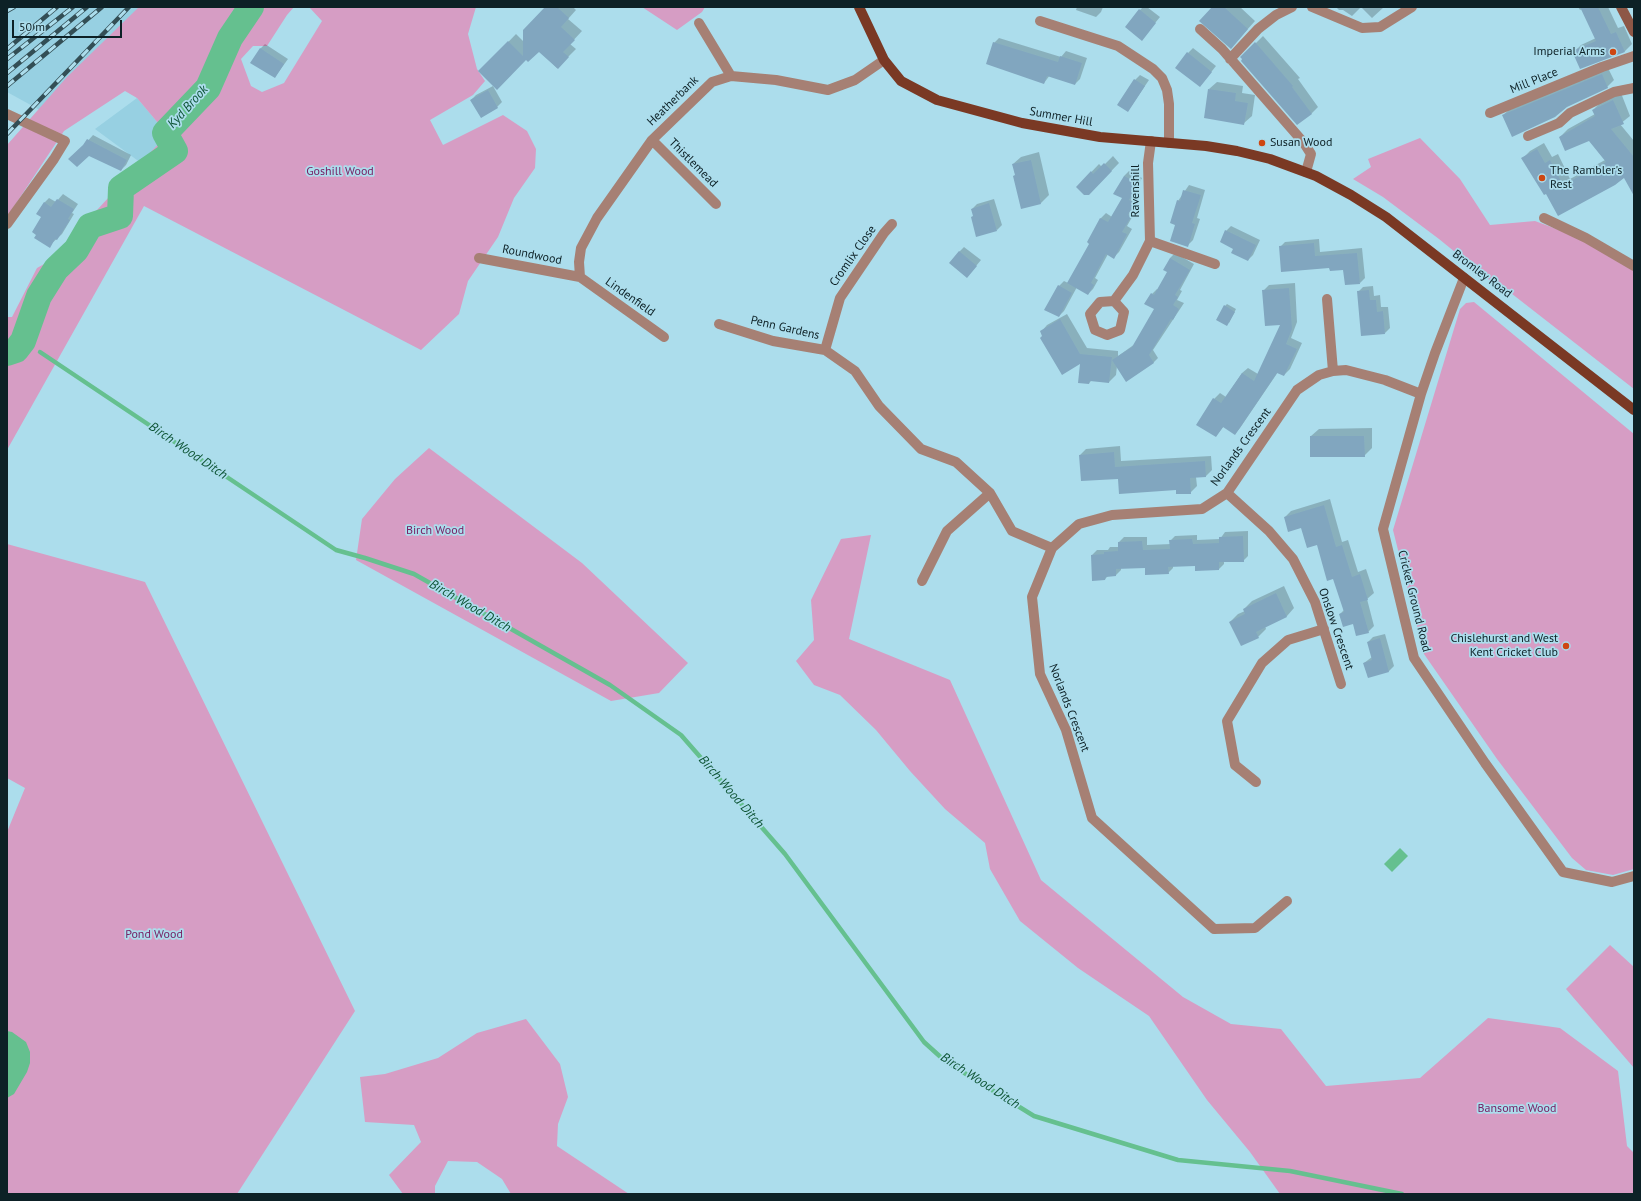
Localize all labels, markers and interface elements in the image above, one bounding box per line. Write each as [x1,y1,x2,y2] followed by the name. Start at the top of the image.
[14,12,124,38] scale bar
[19,19,45,34] text: 50 m
[1533,45,1605,59] place label: Imperial Arms
[1608,47,1618,57] marker: Imperial Arms
[1508,65,1560,97] street label: Mill Place
[644,73,702,129] street label: Heatherbank
[165,82,211,132] water label: Kyd Brook
[1028,104,1094,130] street label: Summer Hill
[665,135,721,191] street label: Thistlemead
[1270,136,1332,150] place label: Susan Wood
[1257,138,1267,148] marker: Susan Wood
[1129,164,1143,218] street label: Ravenshill
[1550,164,1622,192] place label: The Rambler's Rest
[306,165,374,179] park label: Goshill Wood
[1537,173,1547,183] marker: The Rambler's Rest
[827,223,879,289] street label: Cromlix Close
[501,242,563,268] street label: Roundwood
[1449,247,1515,301] street label: Bromley Road
[602,275,658,319] street label: Lindenfield
[749,313,821,343] street label: Penn Gardens
[1208,405,1274,489] street label: Norlands Crescent
[146,419,230,483] water label: Birch Wood Ditch
[406,524,464,538] park label: Birch Wood
[1394,549,1434,653] street label: Cricket Ground Road
[427,576,513,636] water label: Birch Wood Ditch
[1315,586,1357,672] street label: Onslow Crescent
[1450,632,1558,660] place label: Chislehurst and West Kent Cricket Club
[1561,641,1571,651] marker: Chislehurst and West Kent Cricket Club
[1046,662,1092,754] street label: Norlands Crescent
[695,752,767,832] water label: Birch Wood Ditch
[125,928,183,942] park label: Pond Wood
[937,1050,1023,1112] water label: Birch Wood Ditch
[1478,1102,1556,1116] park label: Bansome Wood

